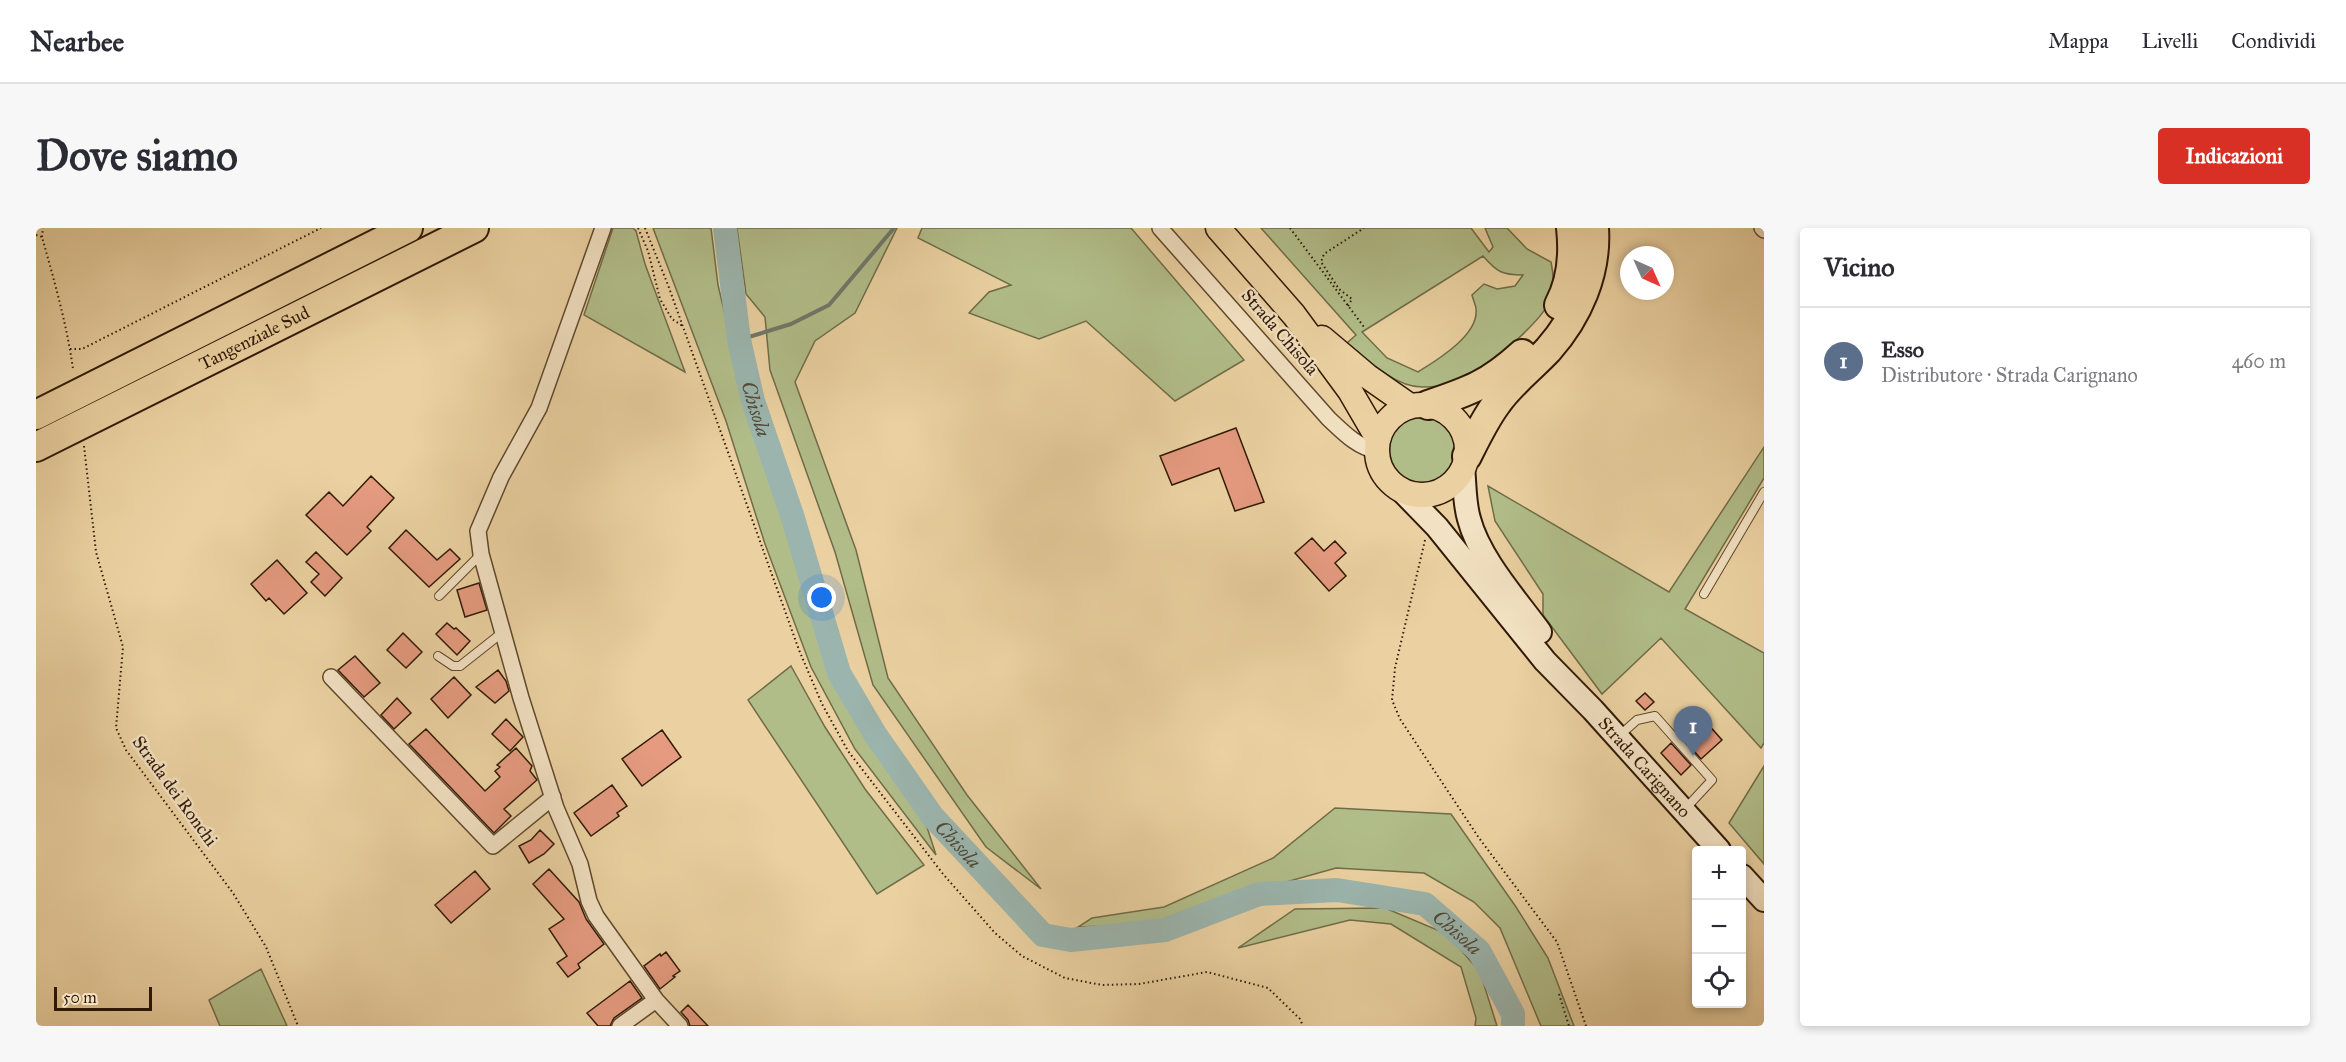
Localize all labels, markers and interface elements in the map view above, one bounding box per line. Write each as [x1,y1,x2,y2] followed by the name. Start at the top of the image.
[30,24,124,59] text: Nearbee
[2048,28,2109,54] text: Mappa
[2142,28,2198,54] text: Livelli
[2231,28,2316,54] text: Condividi
[2158,128,2310,184] button: Indicazioni
[36,130,238,182] text: Dove siamo
[1620,246,1674,300] north arrow
[1824,251,1895,283] text: Vicino
[1237,284,1324,380] street label: Strada Chisola
[195,301,313,375] street label: Tangenziale Sud
[1881,336,1924,363] text: Esso
[1840,349,1847,373] text: 1
[2232,349,2286,373] text: 460 m
[1881,363,2138,387] text: Distributore · Strada Carignano
[737,379,776,440] water label: Chisola
[807,583,836,612] your location
[1674,706,1712,756] pin: 1
[1594,712,1696,822] street label: Strada Carignano
[128,732,222,850] street label: Strada dei Ronchi
[930,815,987,873] water label: Chisola
[1692,846,1746,1008] map controls
[1692,846,1746,900] button: +
[1692,900,1746,954] button: −
[1428,904,1487,960] water label: Chisola
[1692,954,1746,1008] button: locate
[54,984,152,1012] scale bar
[63,988,97,1007] text: 50 m

